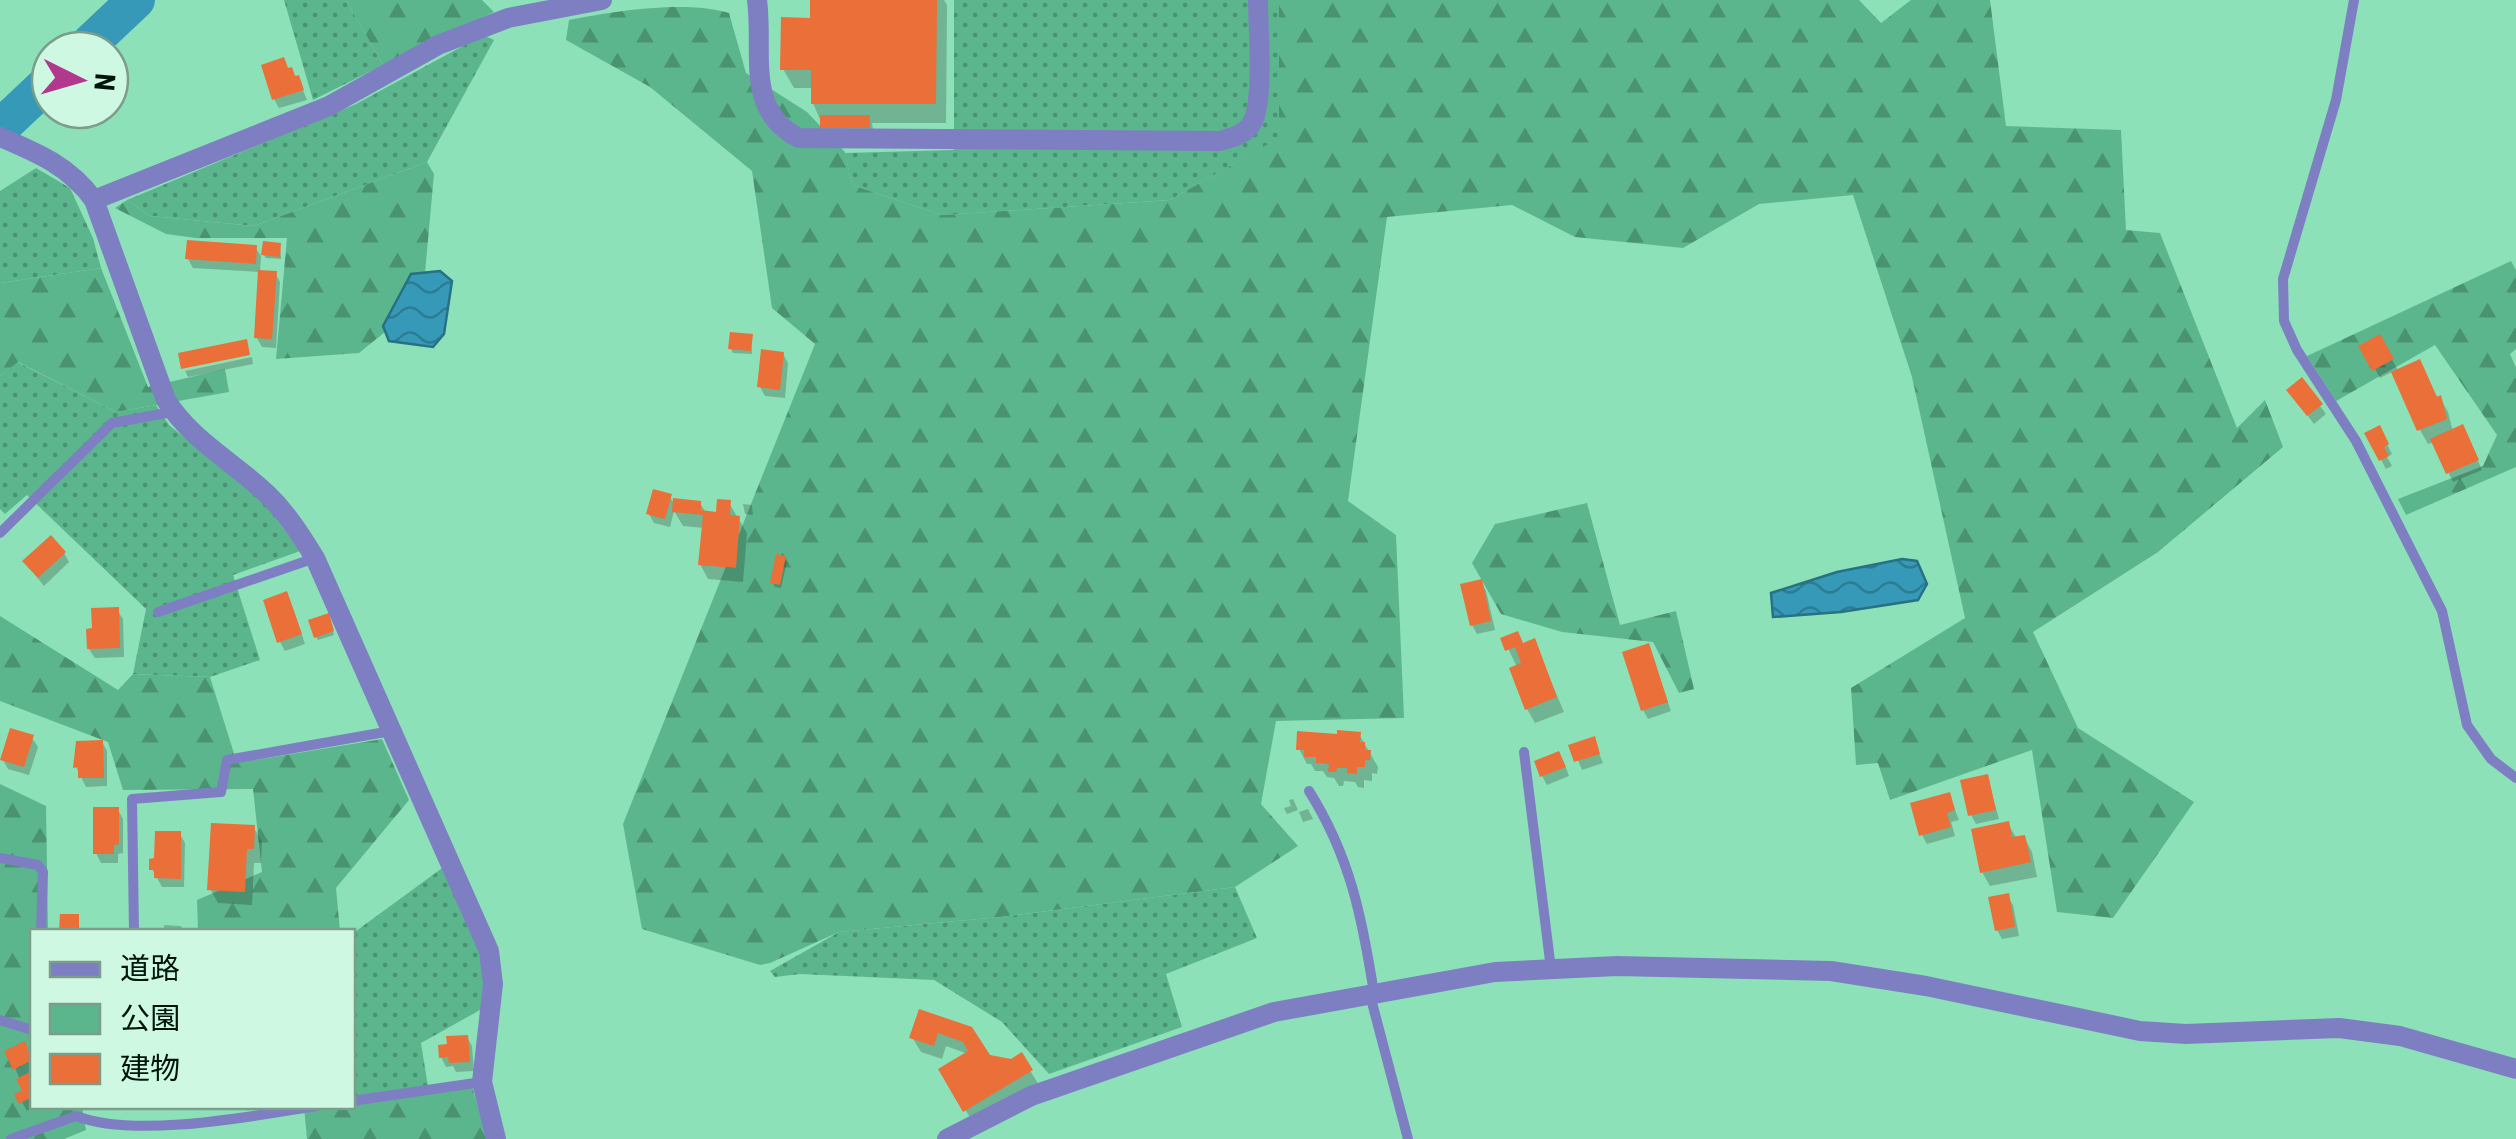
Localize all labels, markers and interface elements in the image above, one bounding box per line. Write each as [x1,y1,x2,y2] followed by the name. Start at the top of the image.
[30,30,130,130] north arrow
[87,72,122,92] text: N
[30,929,355,1109] legend
[120,951,180,986] text: 道路
[120,1001,180,1036] text: 公園
[120,1051,180,1086] text: 建物

